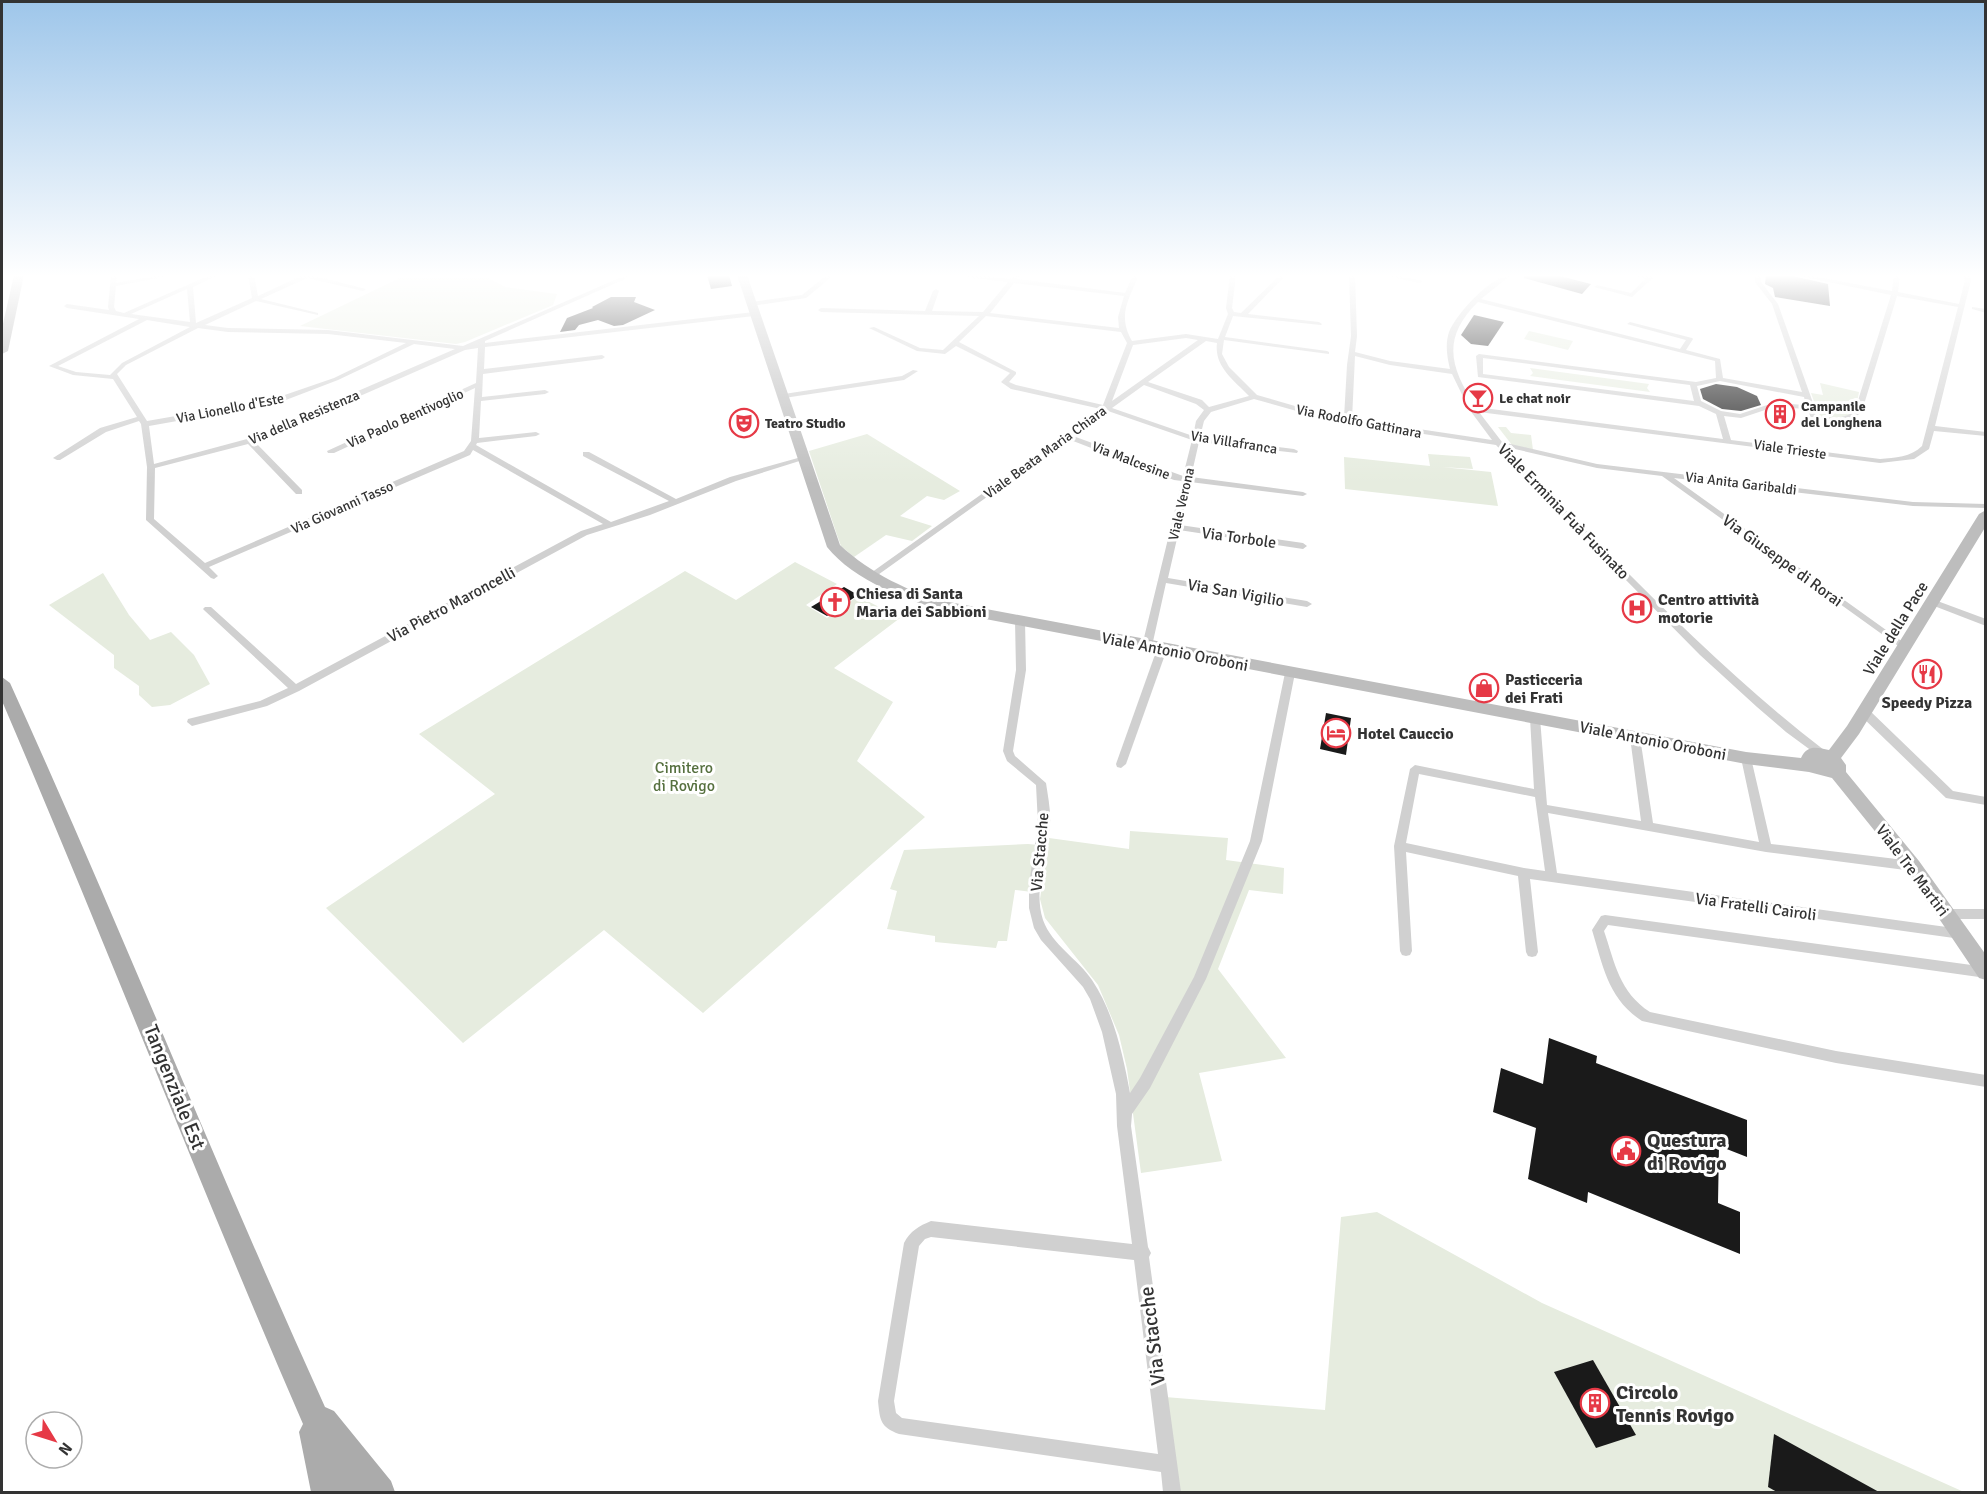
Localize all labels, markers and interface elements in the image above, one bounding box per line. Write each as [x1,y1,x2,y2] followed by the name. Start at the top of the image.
[1462,382,1494,414] bar icon: Le chat noir
[344,385,466,452] street label: Via Paolo Bentivoglio
[246,386,362,448] street label: Via della Resistenza
[175,390,285,427] street label: Via Lionello d'Este
[1499,390,1571,407] place label: Le chat noir
[1764,398,1796,430] building icon: Campanile del Longhena
[1801,398,1882,431] place label: Campanile del Longhena
[1295,401,1423,442] street label: Via Rodolfo Gattinara
[981,402,1110,503] street label: Viale Beata Maria Chiara
[728,407,760,439] theatre icon: Teatro Studio
[765,415,846,432] place label: Teatro Studio
[1189,427,1278,458] street label: Via Villafranca
[1752,436,1827,463] street label: Viale Trieste
[1089,438,1172,483] street label: Via Malcesine
[1493,440,1633,584] street label: Viale Erminia Fuà Fusinato
[1165,466,1198,542] street label: Viale Verona
[1684,468,1798,499] street label: Via Anita Garibaldi
[288,477,396,538] street label: Via Giovanni Tasso
[1718,510,1847,611] street label: Via Giuseppe di Rorai
[1200,523,1277,553] street label: Via Torbole
[384,563,519,647] street label: Via Pietro Maroncelli
[1186,575,1286,611] street label: Via San Vigilio
[1859,578,1933,679] street label: Viale della Pace
[856,584,986,622] place label: Chiesa di Santa Maria dei Sabbioni
[819,586,851,618] church icon: Chiesa di Santa Maria dei Sabbioni
[1658,590,1759,628] place label: Centro attività motorie
[1621,592,1653,624] hospital icon: Centro attività motorie
[1100,628,1250,676] street label: Viale Antonio Oroboni
[1911,658,1943,690] restaurant icon: Speedy Pizza
[1505,670,1583,708] place label: Pasticceria dei Frati
[1468,672,1500,704] shop icon: Pasticceria dei Frati
[1882,693,1972,713] place label: Speedy Pizza
[1320,717,1352,749] hotel icon: Hotel Cauccio
[1578,717,1728,765] street label: Viale Antonio Oroboni
[1357,724,1454,744] place label: Hotel Cauccio
[653,758,715,796] park label: Cimitero di Rovigo
[1027,812,1053,893] street label: Via Stacche
[1871,821,1953,920] street label: Viale Tre Martiri
[1694,889,1818,925] street label: Via Fratelli Cairoli
[138,1021,211,1153] street label: Tangenziale Est
[1647,1128,1727,1176] place label: Questura di Rovigo
[1610,1135,1642,1167] public building icon: Questura di Rovigo
[1134,1285,1171,1387] street label: Via Stacche
[1616,1380,1734,1428] place label: Circolo Tennis Rovigo
[1579,1387,1611,1419] building icon: Circolo Tennis Rovigo
[24,1410,84,1470] north arrow
[54,1438,76,1459] text: N

